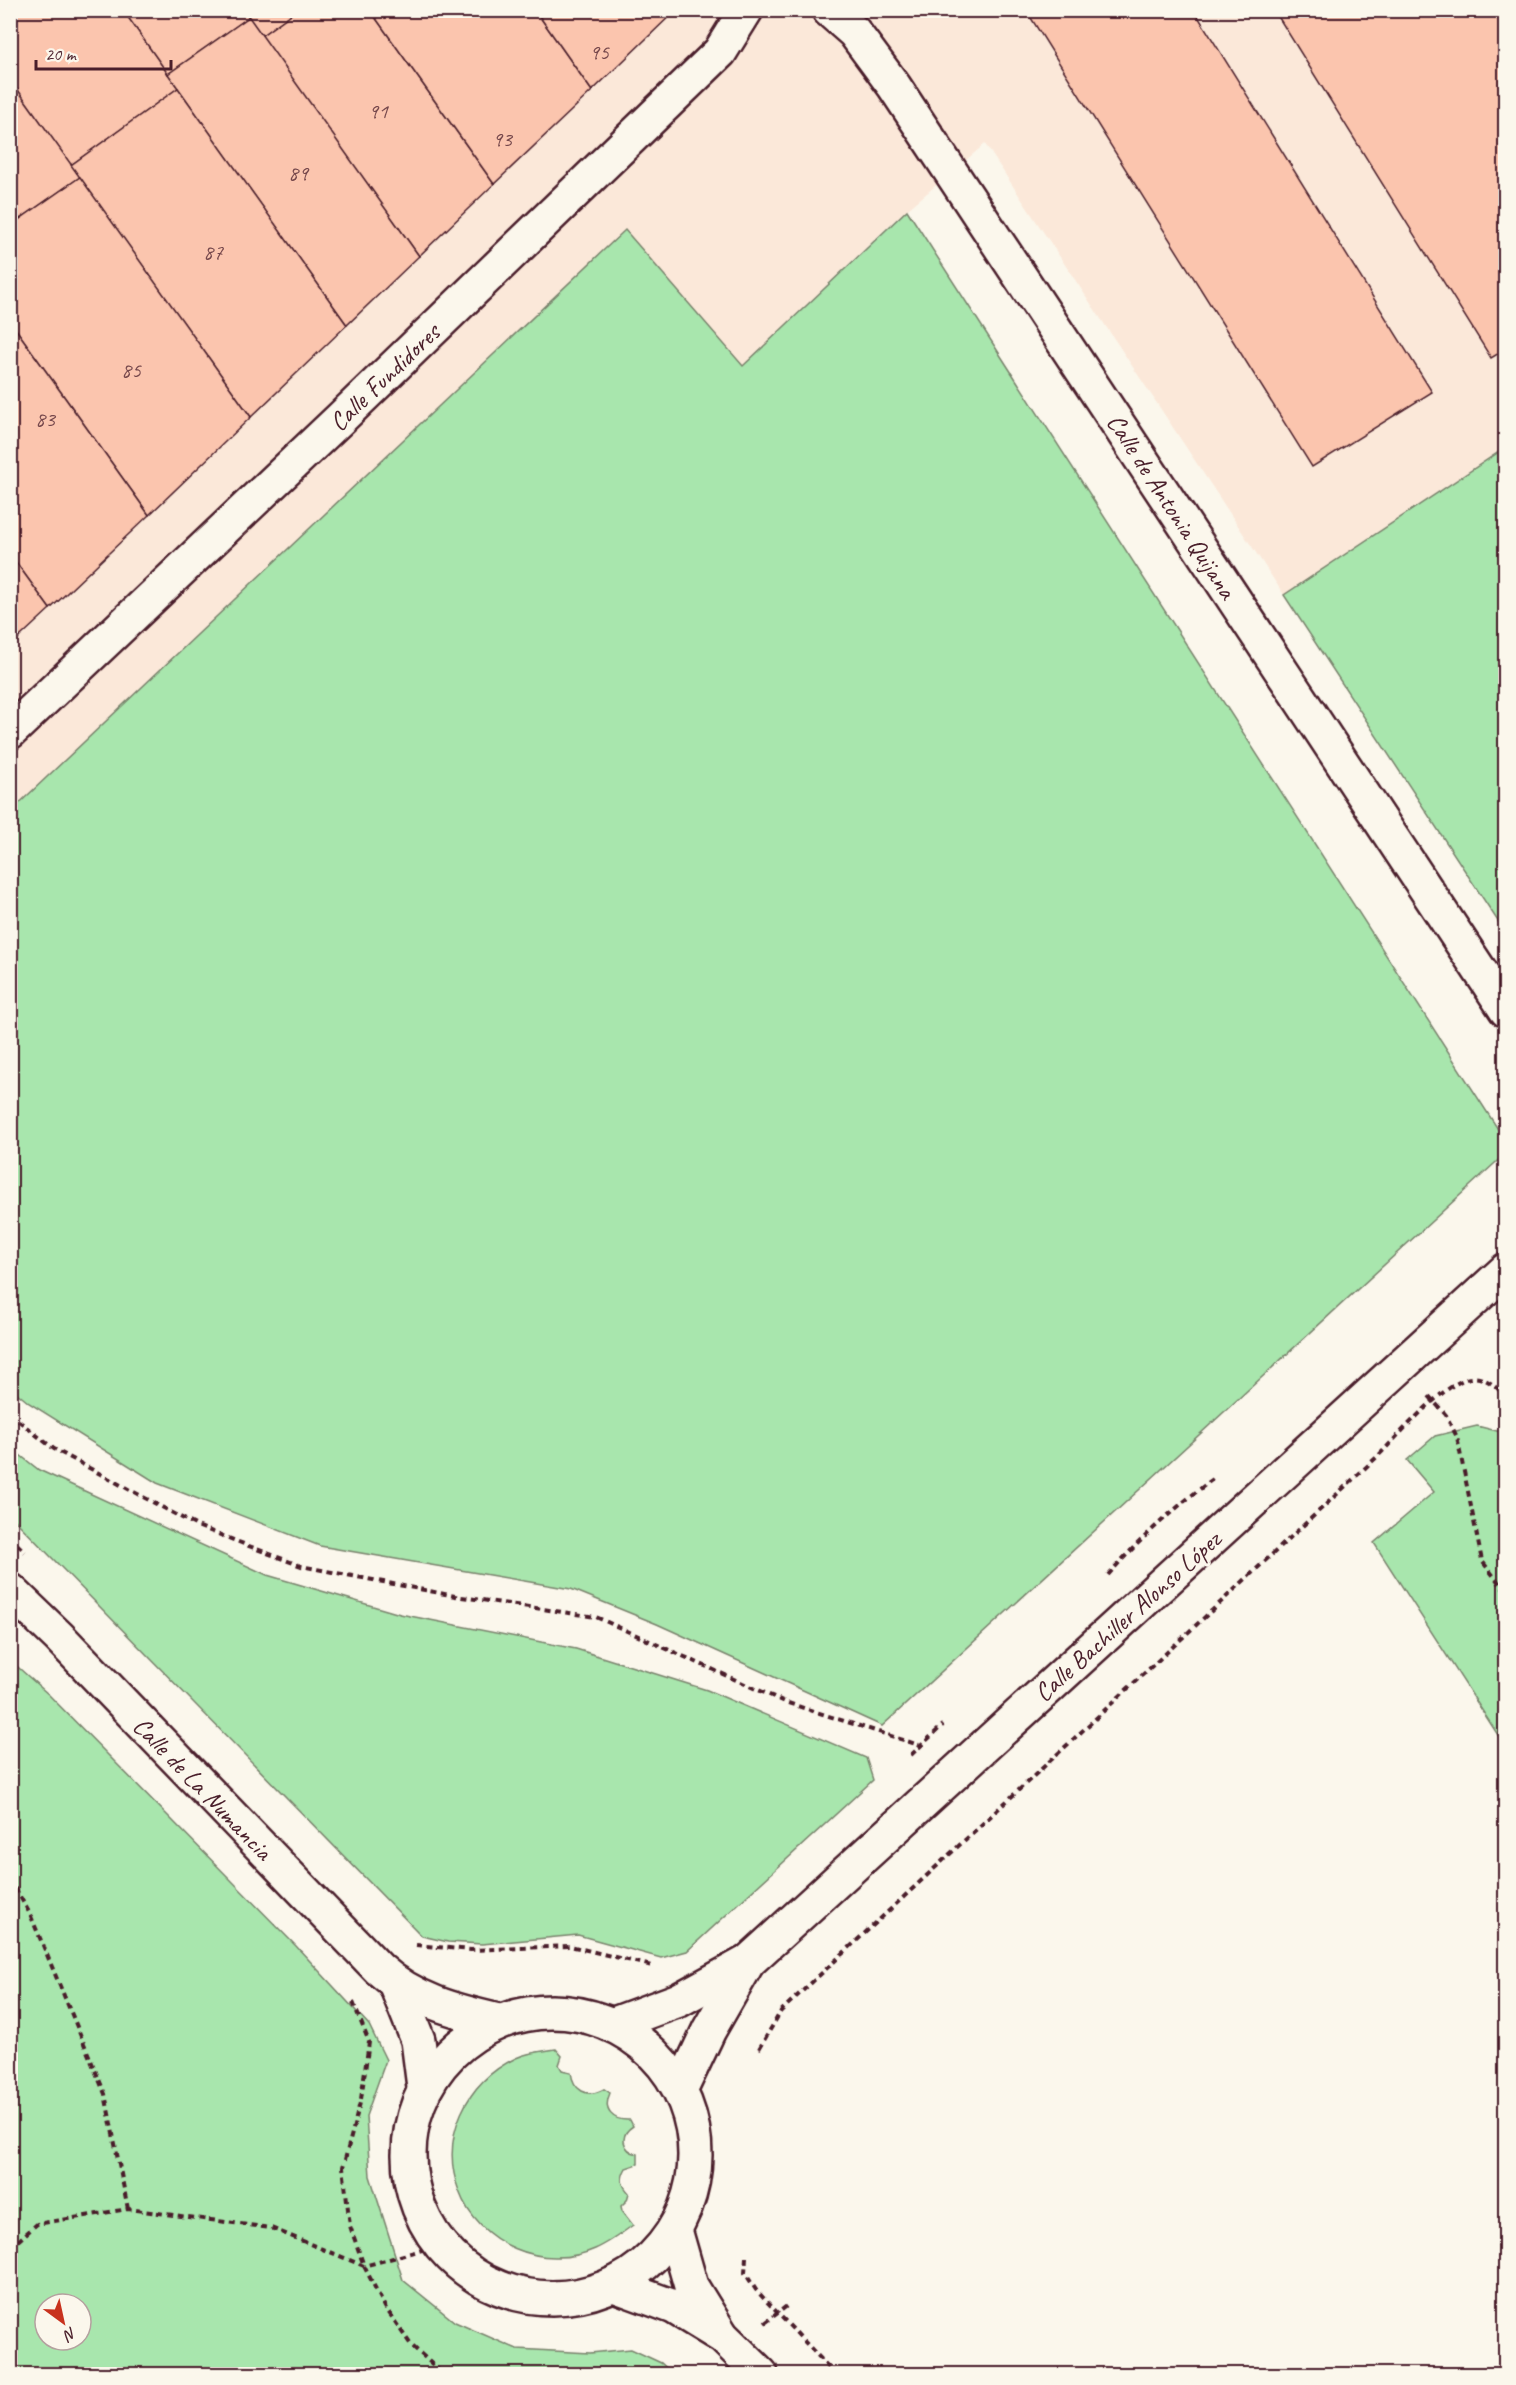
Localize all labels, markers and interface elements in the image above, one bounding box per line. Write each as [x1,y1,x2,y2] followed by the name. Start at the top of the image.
[36,33,171,71] scale bar
[589,38,610,66] house number: 95
[45,43,78,65] text: 20 m
[368,97,389,125] house number: 91
[492,125,514,153] house number: 93
[288,159,310,187] house number: 89
[203,238,224,266] house number: 87
[322,315,448,438] street label: Calle Fundidores
[121,356,142,384] house number: 85
[35,405,57,433] house number: 83
[1099,407,1245,607] street label: Calle de Antonia Quijana
[1027,1522,1230,1709] street label: Calle Bachiller Alonso López
[126,1710,281,1868] street label: Calle de La Numancia
[33,2292,93,2352] north arrow
[58,2323,80,2347] text: N

